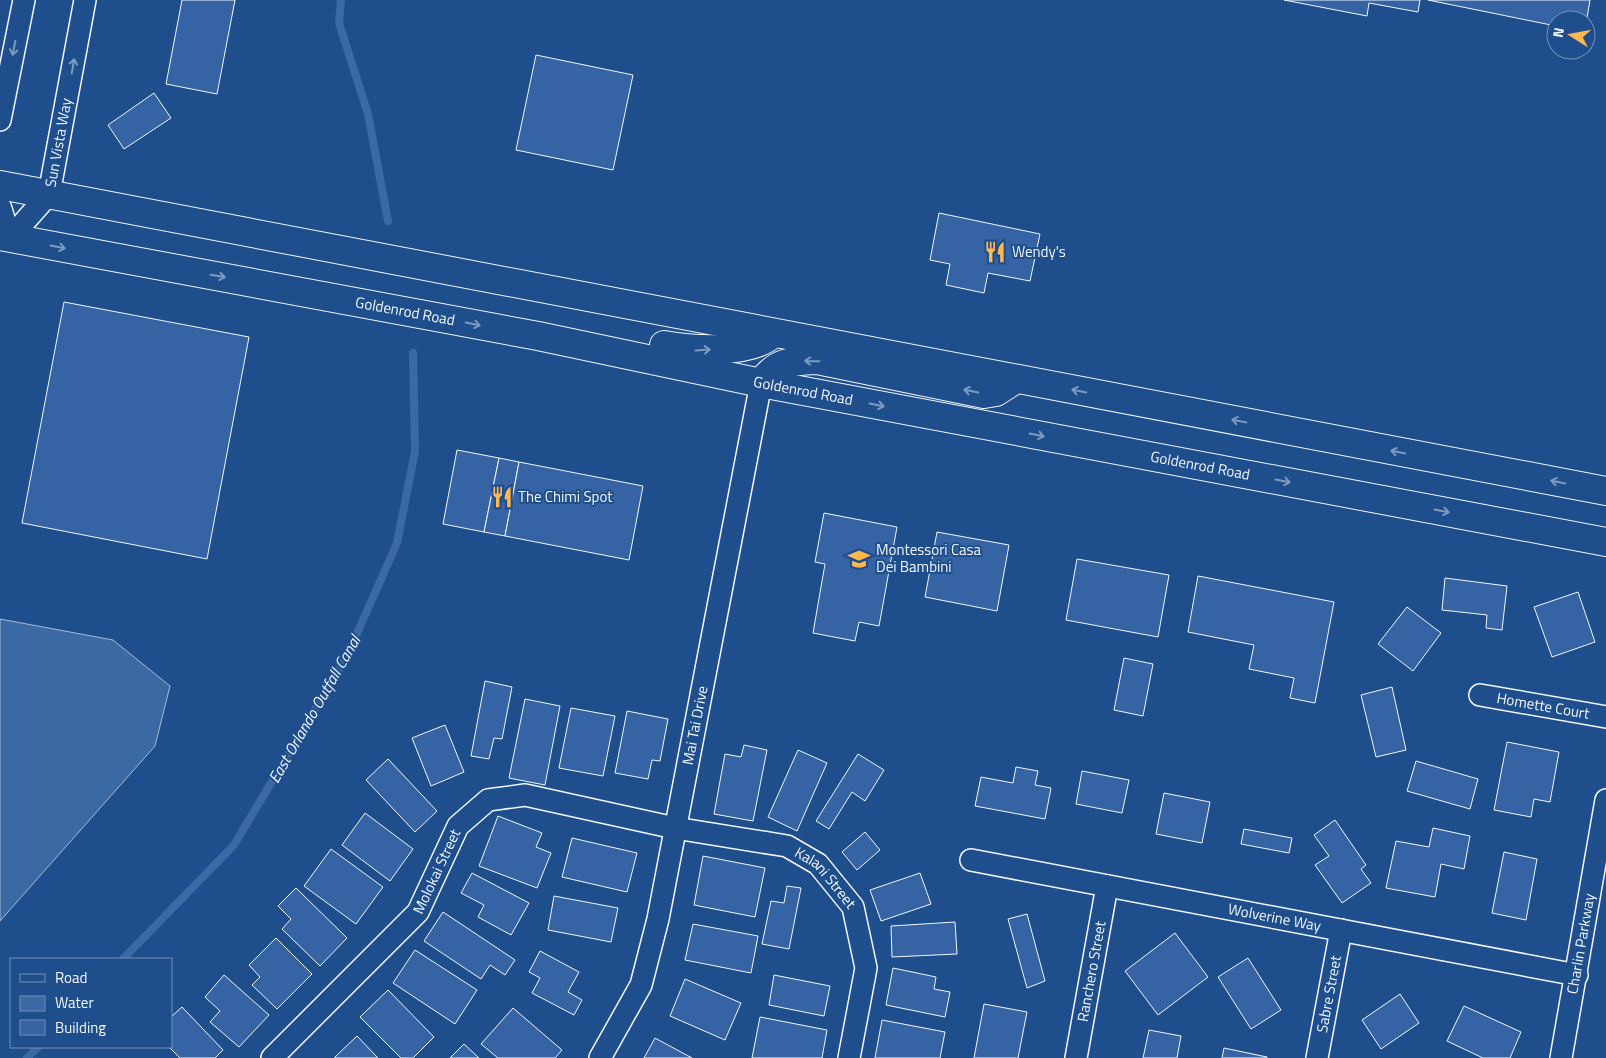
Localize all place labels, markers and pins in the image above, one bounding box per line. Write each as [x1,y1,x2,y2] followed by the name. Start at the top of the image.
[982,239,1008,265] restaurant icon: Wendy's
[1012,240,1066,263] place label: Wendy's
[489,484,515,510] restaurant icon: The Chimi Spot
[518,485,613,508] place label: The Chimi Spot
[876,538,982,578] place label: Montessori Casa Dei Bambini
[846,546,872,572] school or university icon: Montessori Casa Dei Bambini

